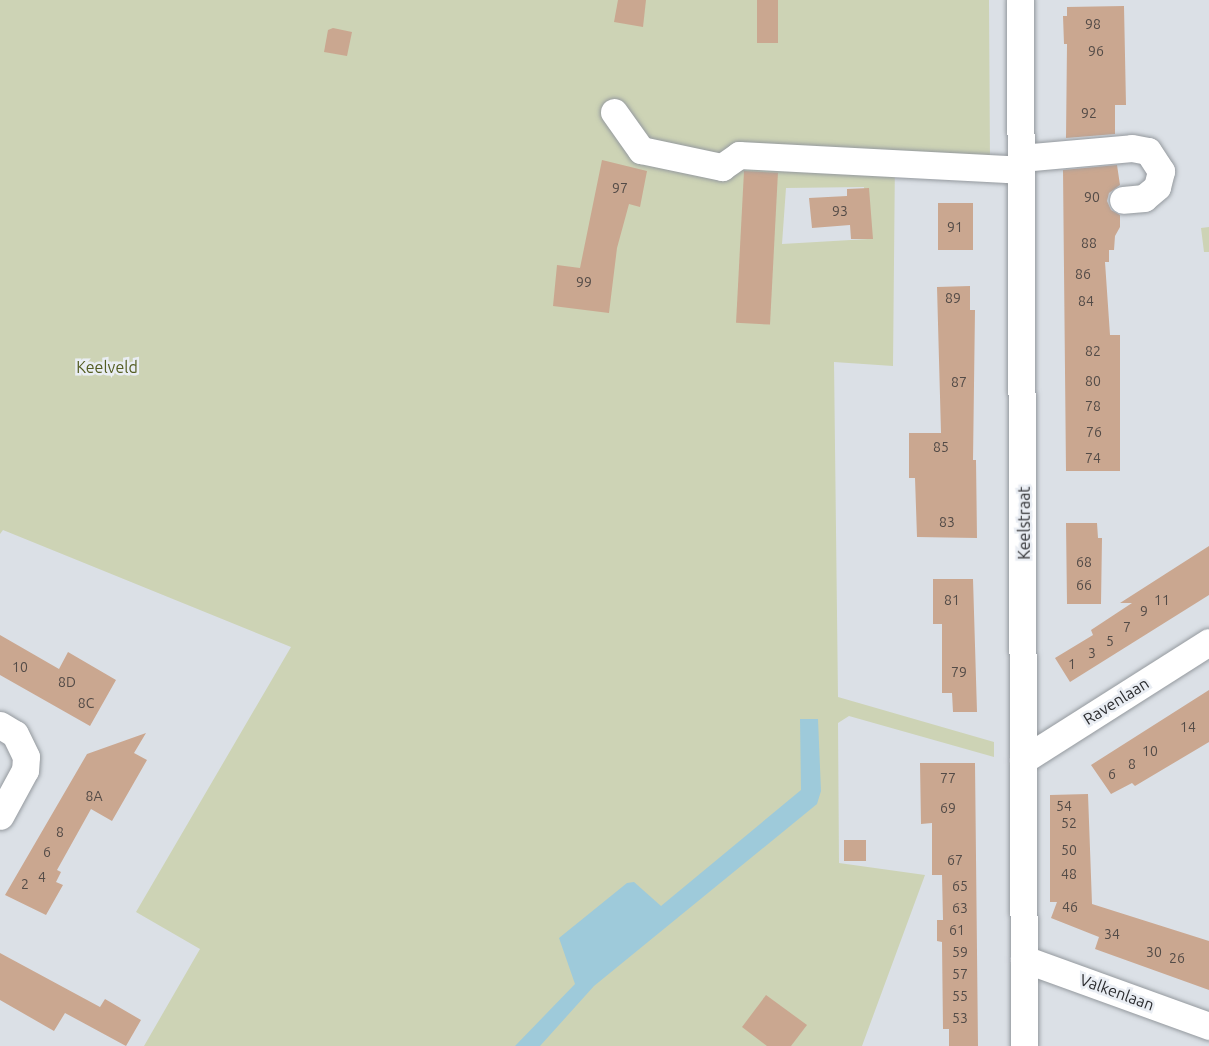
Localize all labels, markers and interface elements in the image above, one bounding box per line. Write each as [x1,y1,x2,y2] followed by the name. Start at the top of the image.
[1085,16,1101,32] house number: 98
[1088,43,1104,59] house number: 96
[1081,105,1097,121] house number: 92
[612,180,628,196] house number: 97
[1084,189,1100,205] house number: 90
[832,203,848,219] house number: 93
[947,219,963,235] house number: 91
[1081,235,1097,251] house number: 88
[1075,266,1091,282] house number: 86
[576,274,592,290] house number: 99
[945,290,961,306] house number: 89
[1078,293,1094,309] house number: 84
[1085,343,1101,359] house number: 82
[76,357,138,377] park label: Keelveld
[1085,373,1101,389] house number: 80
[951,374,967,390] house number: 87
[1085,398,1101,414] house number: 78
[1086,424,1102,440] house number: 76
[933,439,949,455] house number: 85
[1085,450,1101,466] house number: 74
[1014,486,1034,560] street label: Keelstraat
[939,514,955,530] house number: 83
[1076,554,1092,570] house number: 68
[1076,577,1092,593] house number: 66
[944,592,960,608] house number: 81
[1154,592,1170,608] house number: 11
[1140,603,1148,619] house number: 9
[1123,619,1131,635] house number: 7
[1106,633,1114,649] house number: 5
[1088,645,1096,661] house number: 3
[1068,656,1076,672] house number: 1
[12,659,28,675] house number: 10
[951,664,967,680] house number: 79
[1080,673,1152,729] street label: Ravenlaan
[58,674,76,690] house number: 8D
[78,695,94,711] house number: 8C
[1180,719,1196,735] house number: 14
[1142,743,1158,759] house number: 10
[1128,756,1136,772] house number: 8
[1108,766,1116,782] house number: 6
[940,770,956,786] house number: 77
[86,788,102,804] house number: 8A
[1056,798,1072,814] house number: 54
[940,800,956,816] house number: 69
[1061,815,1077,831] house number: 52
[56,824,64,840] house number: 8
[1061,842,1077,858] house number: 50
[43,844,51,860] house number: 6
[947,852,963,868] house number: 67
[1061,866,1077,882] house number: 48
[38,869,46,885] house number: 4
[21,876,29,892] house number: 2
[952,878,968,894] house number: 65
[1062,899,1078,915] house number: 46
[952,900,968,916] house number: 63
[949,922,965,938] house number: 61
[1104,926,1120,942] house number: 34
[952,944,968,960] house number: 59
[1146,944,1162,960] house number: 30
[1169,950,1185,966] house number: 26
[952,966,968,982] house number: 57
[1077,970,1157,1014] street label: Valkenlaan
[952,988,968,1004] house number: 55
[952,1010,968,1026] house number: 53

